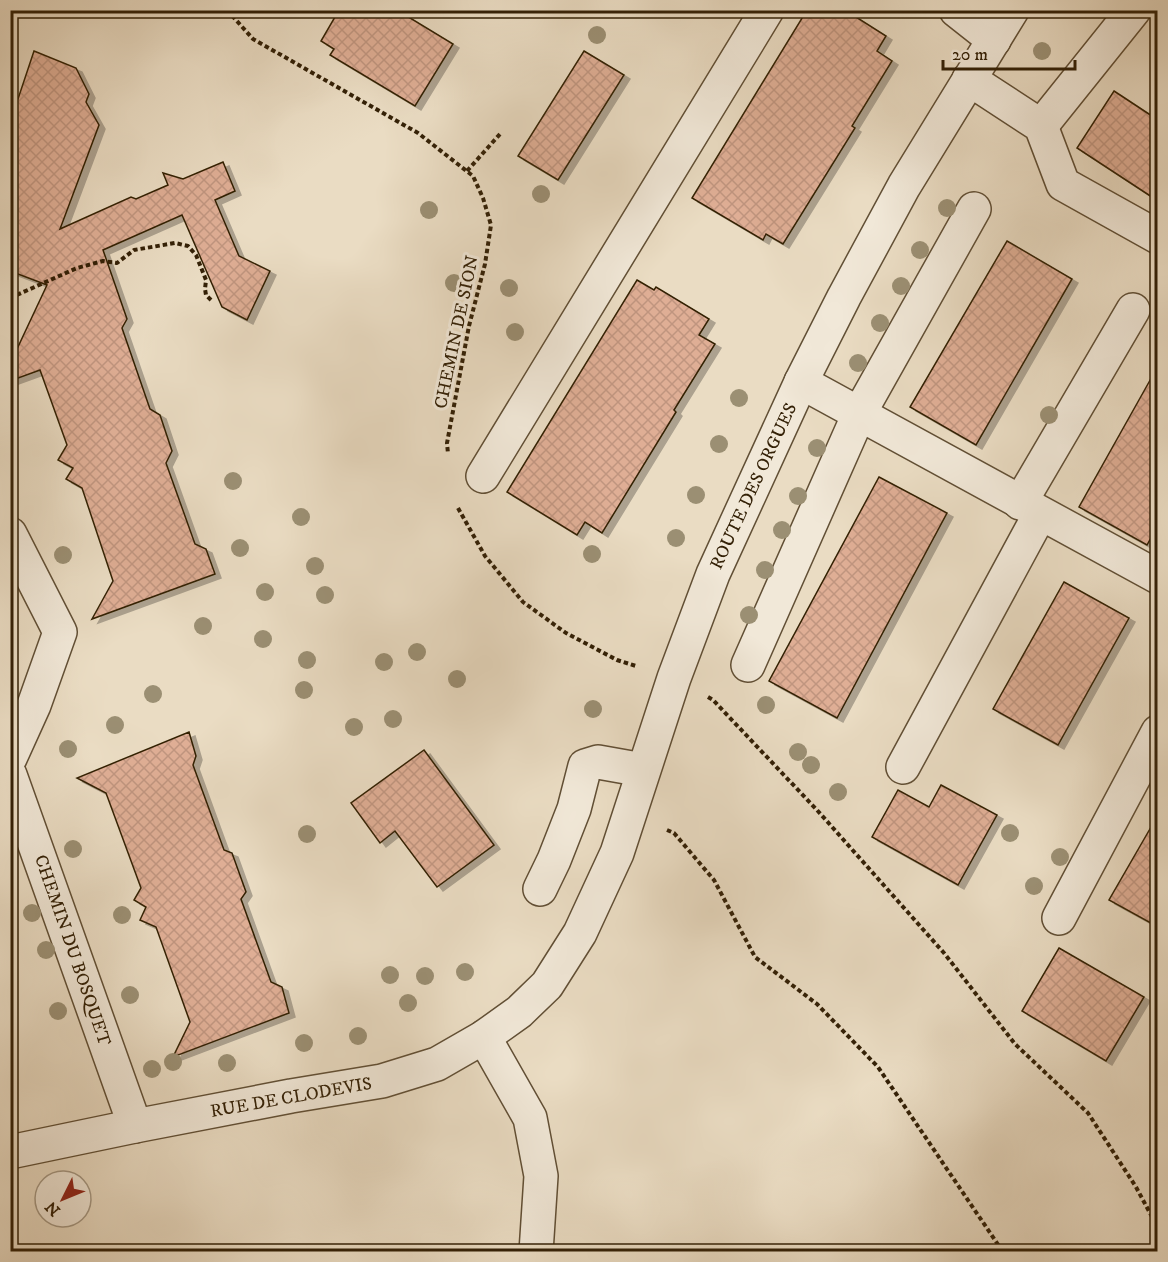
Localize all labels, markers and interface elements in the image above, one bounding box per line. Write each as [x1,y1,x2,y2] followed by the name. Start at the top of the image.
[943,33,1075,71] scale bar
[952,44,988,66] text: 20 m
[430,253,484,411] street label: CHEMIN DE SION
[706,400,802,573] street label: ROUTE DES ORGUES
[29,852,115,1049] street label: CHEMIN DU BOSQUET
[209,1073,374,1123] street label: RUE DE CLODEVIS
[33,1169,93,1229] north arrow
[41,1197,65,1220] text: N

